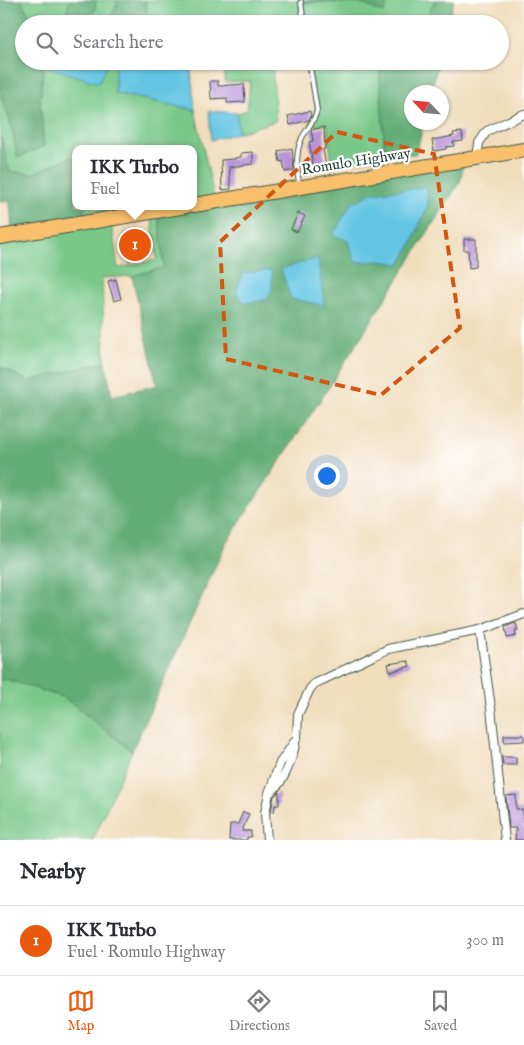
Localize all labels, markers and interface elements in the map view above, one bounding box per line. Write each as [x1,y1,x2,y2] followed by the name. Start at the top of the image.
[15,15,509,70] search box
[33,29,61,57] icon: search
[73,31,164,55] text: Search here
[404,85,449,130] north arrow
[300,143,413,180] street label: Romulo Highway
[72,145,197,210] popup
[90,156,179,180] text: IKK Turbo
[90,180,120,200] text: Fuel
[119,226,151,264] pin: 1
[314,463,340,489] your location
[20,859,85,886] text: Nearby
[67,919,156,943] text: IKK Turbo
[33,931,39,951] text: 1
[466,931,504,951] text: 300 m
[67,943,225,963] text: Fuel · Romulo Highway
[67,987,95,1035] tab: Map
[229,987,290,1035] tab: Directions
[424,987,457,1035] tab: Saved

